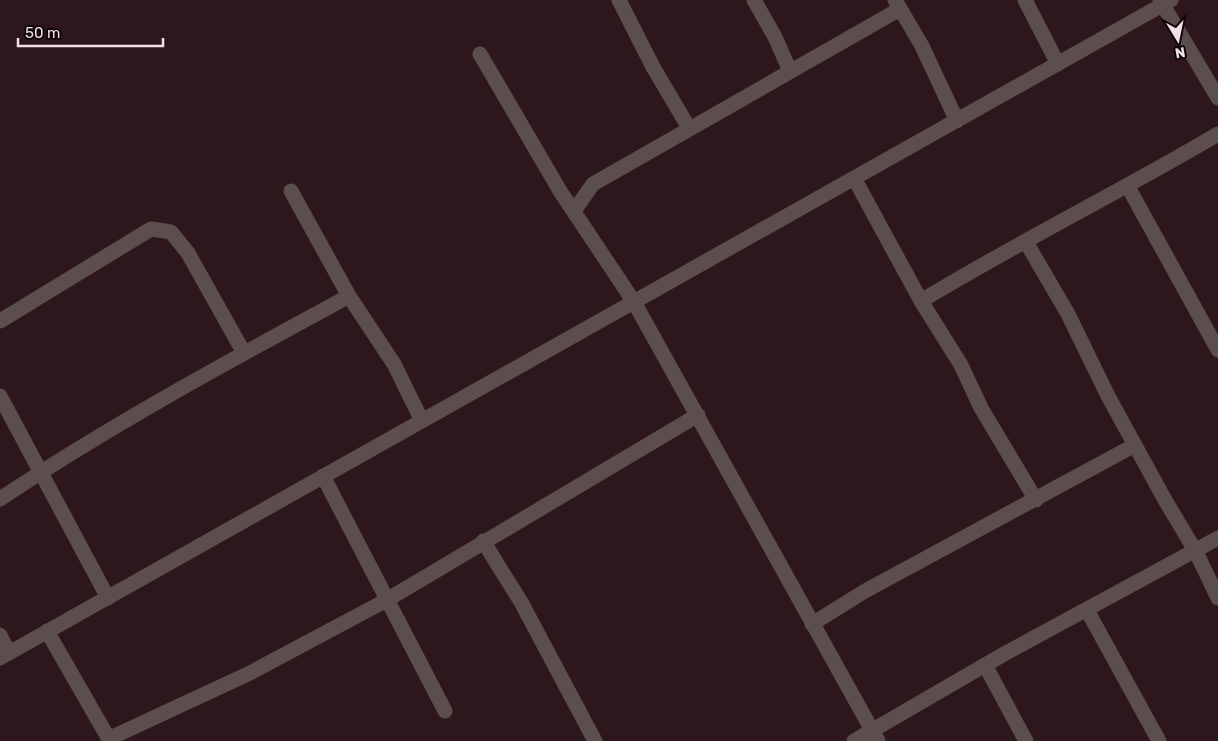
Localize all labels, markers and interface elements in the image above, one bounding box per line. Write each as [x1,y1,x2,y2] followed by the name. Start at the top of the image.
[18,15,162,47] scale bar
[1153,15,1203,65] north arrow
[25,24,60,42] text: 50 m
[1174,43,1187,62] text: N

